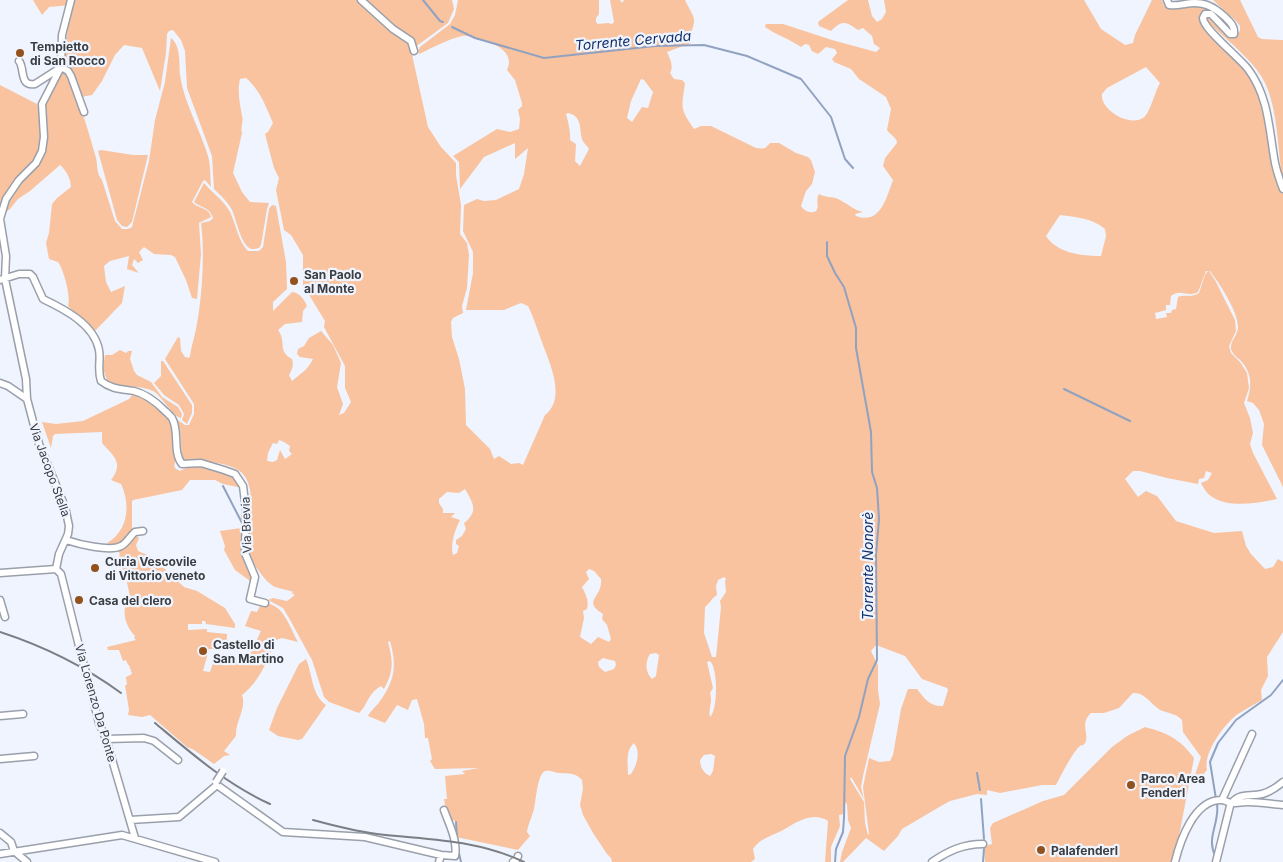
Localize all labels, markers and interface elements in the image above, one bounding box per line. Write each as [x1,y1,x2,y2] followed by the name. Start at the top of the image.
[574,26,692,54] water label: Torrente Cervada
[30,39,105,68] place label: Tempietto di San Rocco
[14,47,26,59] marker: Tempietto di San Rocco
[304,267,362,296] place label: San Paolo al Monte
[288,275,300,287] marker: San Paolo al Monte
[26,421,74,519] street label: Via Jacopo Stella
[238,496,254,554] street label: Via Brevia
[859,512,876,620] water label: Torrente Nonorè
[105,554,205,583] place label: Curia Vescovile di Vittorio veneto
[89,562,101,574] marker: Curia Vescovile di Vittorio veneto
[89,593,172,608] place label: Casa del clero
[73,594,85,606] marker: Casa del clero
[213,637,284,666] place label: Castello di San Martino
[72,642,120,764] street label: Via Lorenzo Da Ponte
[197,645,209,657] marker: Castello di San Martino
[1141,771,1205,800] place label: Parco Area Fenderl
[1125,779,1137,791] marker: Parco Area Fenderl
[1051,843,1118,858] place label: Palafenderl
[1035,844,1047,856] marker: Palafenderl

